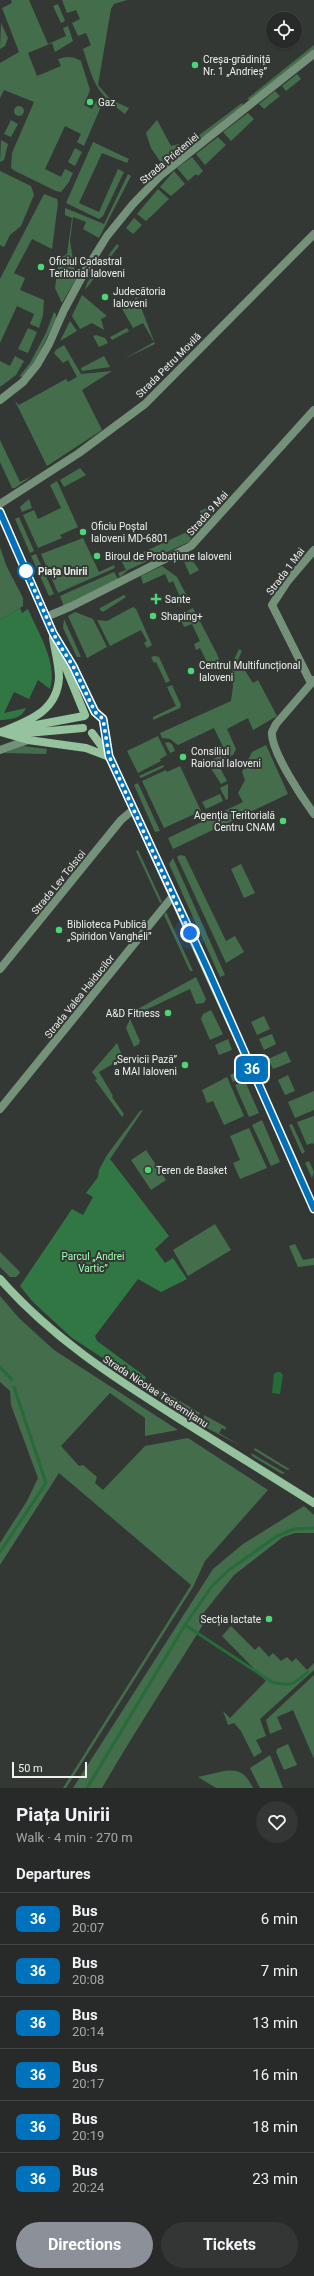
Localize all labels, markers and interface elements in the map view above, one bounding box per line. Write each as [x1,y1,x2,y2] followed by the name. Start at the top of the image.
[266,12,302,48] map controls
[266,12,302,48] button: locate
[203,54,270,78] place label: Creșa-grădiniță Nr. 1 „Andrieș”
[190,60,200,70] marker: Creșa-grădiniță Nr. 1 „Andrieș”
[85,97,95,107] marker: Gaz
[98,97,115,108] place label: Gaz
[138,131,201,186] street label: Strada Prieteniei
[49,256,125,279] place label: Oficiul Cadastral Teritorial Ialoveni
[36,262,46,272] marker: Oficiul Cadastral Teritorial Ialoveni
[113,286,166,309] place label: Judecătoria Ialoveni
[100,292,110,302] marker: Judecătoria Ialoveni
[134,331,203,400] street label: Strada Petru Movilă
[185,489,230,538] street label: Strada 9 Mai
[91,521,168,544] place label: Oficiu Poștal Ialoveni MD-6801
[78,527,88,537] marker: Oficiu Poștal Ialoveni MD-6801
[264,546,307,597] street label: Strada 1 Mai
[92,551,102,561] marker: Biroul de Probațiune Ialoveni
[105,551,232,563] place label: Biroul de Probațiune Ialoveni
[17,562,35,580] marker: Piața Unirii
[38,566,88,578] place label: Piața Unirii
[150,593,162,605] marker: Sante
[165,594,190,605] place label: Sante
[148,611,158,621] marker: Shaping+
[161,611,203,622] place label: Shaping+
[199,660,300,683] place label: Centrul Multifuncțional Ialoveni
[186,666,196,676] marker: Centrul Multifuncțional Ialoveni
[191,746,261,769] place label: Consiliul Raional Ialoveni
[178,752,188,762] marker: Consiliul Raional Ialoveni
[194,810,275,833] place label: Agenția Teritorială Centru CNAM
[278,816,288,826] marker: Agenția Teritorială Centru CNAM
[29,848,88,917] street label: Strada Lev Tolstoi
[67,919,152,942] place label: Biblioteca Publică „Spiridon Vangheli”
[180,923,200,943] your location
[54,925,64,935] marker: Biblioteca Publică „Spiridon Vangheli”
[42,952,117,1040] street label: Strada Valea Haiducilor
[106,1008,160,1019] place label: A&D Fitness
[163,1008,173,1018] marker: A&D Fitness
[114,1054,177,1077] place label: „Servicii Pază” a MAI Ialoveni
[234,1056,270,1082] line badge: 36
[180,1060,190,1070] marker: „Servicii Pază” a MAI Ialoveni
[244,1061,260,1077] text: 36
[143,1165,153,1175] marker: Teren de Basket
[156,1165,227,1176] place label: Teren de Basket
[62,1251,124,1274] park label: Parcul „Andrei Vartic”
[101,1353,210,1430] street label: Strada Nicolae Testemițanu
[201,1614,261,1626] place label: Secția lactate
[264,1614,274,1624] marker: Secția lactate
[12,1760,87,1779] scale bar
[18,1762,43,1775] text: 50 m
[256,1801,298,1843] button: heart
[16,1803,110,1826] text: Piața Unirii
[16,1830,133,1845] text: Walk · 4 min · 270 m
[16,1865,91,1883] text: Departures
[72,1902,98,1920] text: Bus
[261,1910,298,1928] text: 6 min
[30,1911,46,1927] text: 36
[72,1920,104,1935] text: 20:07
[72,1954,98,1972] text: Bus
[261,1962,298,1980] text: 7 min
[30,1963,46,1979] text: 36
[72,1972,104,1987] text: 20:08
[72,2006,98,2024] text: Bus
[252,2014,298,2032] text: 13 min
[30,2015,46,2031] text: 36
[72,2024,104,2039] text: 20:14
[72,2058,98,2076] text: Bus
[252,2066,298,2084] text: 16 min
[30,2067,46,2083] text: 36
[72,2076,104,2091] text: 20:17
[72,2110,98,2128] text: Bus
[252,2118,298,2136] text: 18 min
[30,2119,46,2135] text: 36
[72,2128,104,2143] text: 20:19
[72,2162,98,2180] text: Bus
[252,2170,298,2188] text: 23 min
[30,2171,46,2187] text: 36
[72,2180,104,2195] text: 20:24
[16,2222,153,2268] button: Directions
[161,2222,298,2268] button: Tickets

